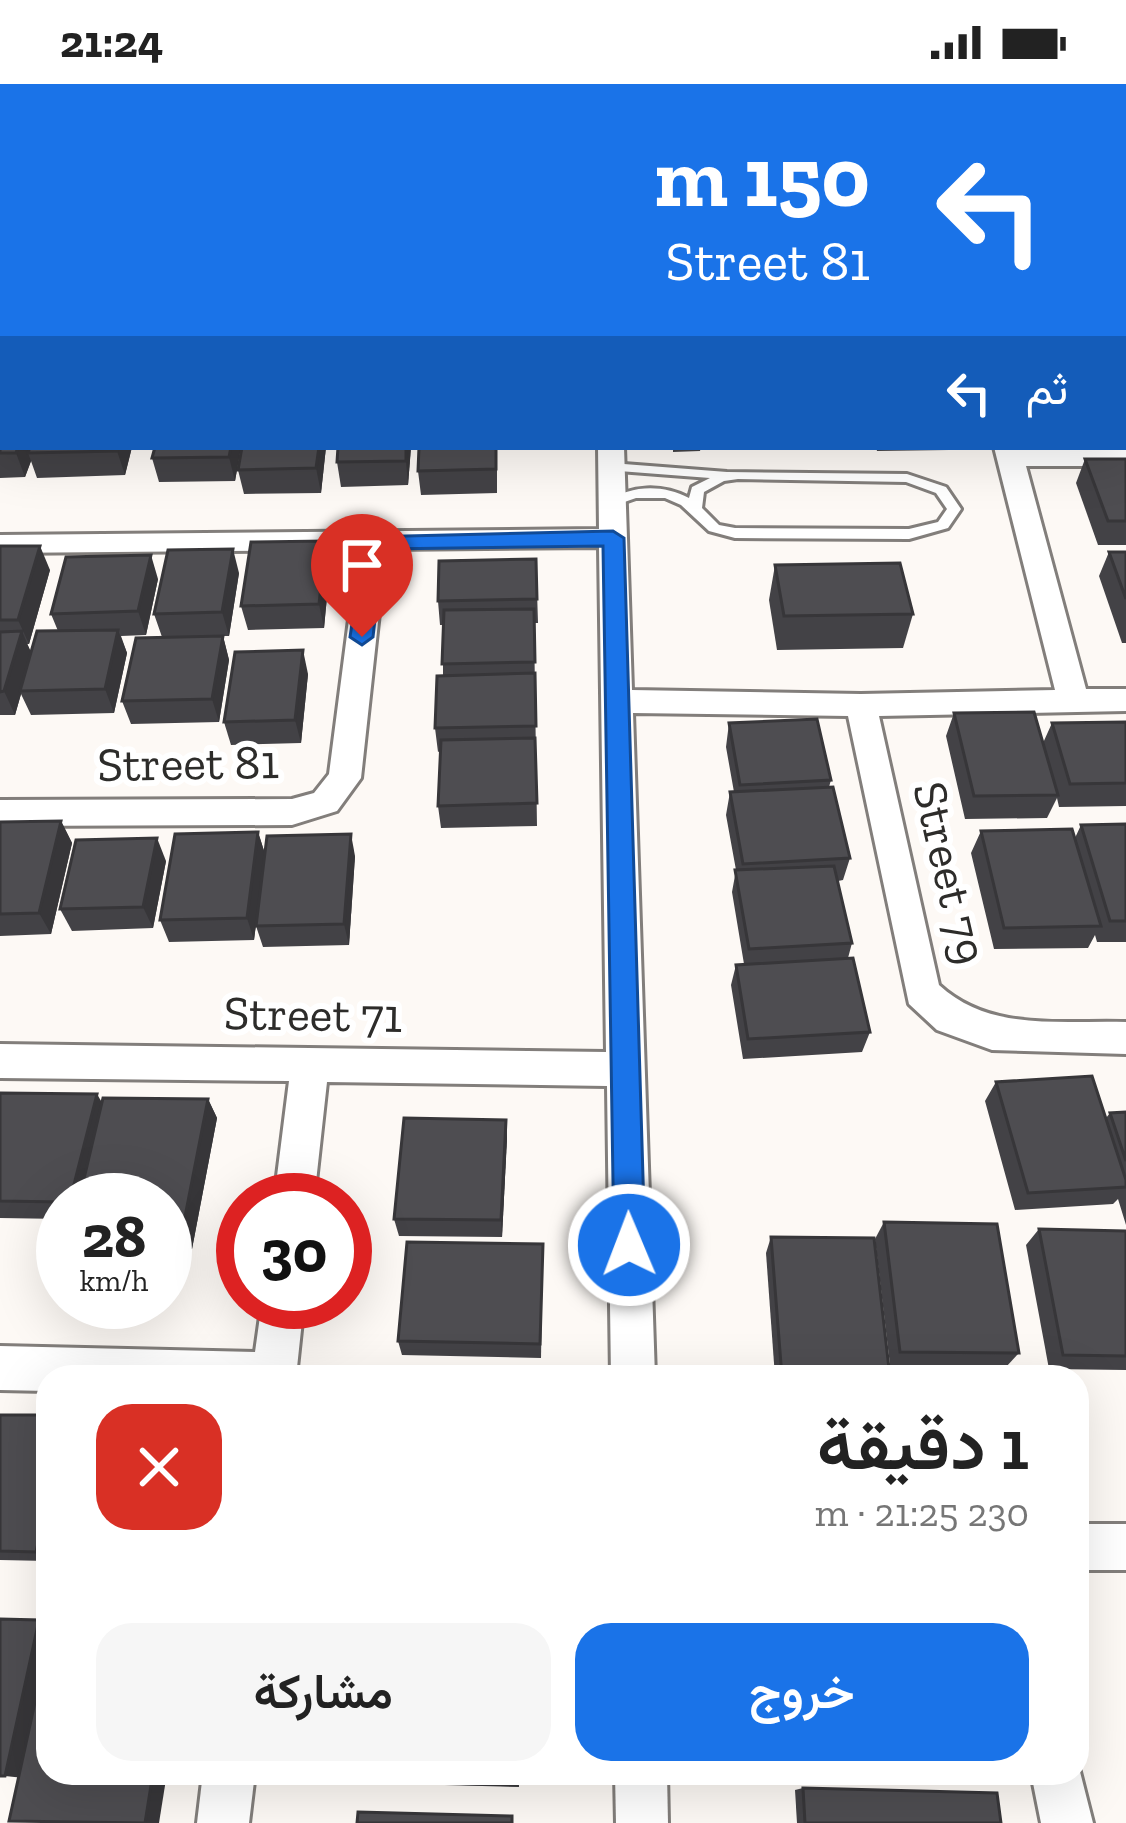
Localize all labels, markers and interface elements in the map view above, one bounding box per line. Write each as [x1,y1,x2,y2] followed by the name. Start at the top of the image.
[60,15,163,69] text: 21:24
[655,127,870,228] text: 150 m
[912,132,1068,288] icon: left
[666,229,870,294] text: Street 81
[936,360,1002,426] icon: left
[1026,362,1068,416] text: ثم
[311,514,413,637] pin
[329,532,395,598] icon: arrive
[97,733,279,793] street label: Street 81
[901,776,999,970] street label: Street 79
[223,984,403,1044] street label: Street 71
[216,1173,372,1329] speed limit sign: 30
[566,1182,692,1308] position arrow
[82,1200,146,1272] text: 28
[80,1263,148,1299] text: km/h
[817,1401,1029,1487] text: 1 دقيقة
[96,1404,222,1530] button: close
[815,1489,1029,1536] text: 230 m · 21:25
[96,1623,551,1761] button: مشاركة
[575,1623,1029,1761] button: خروج

